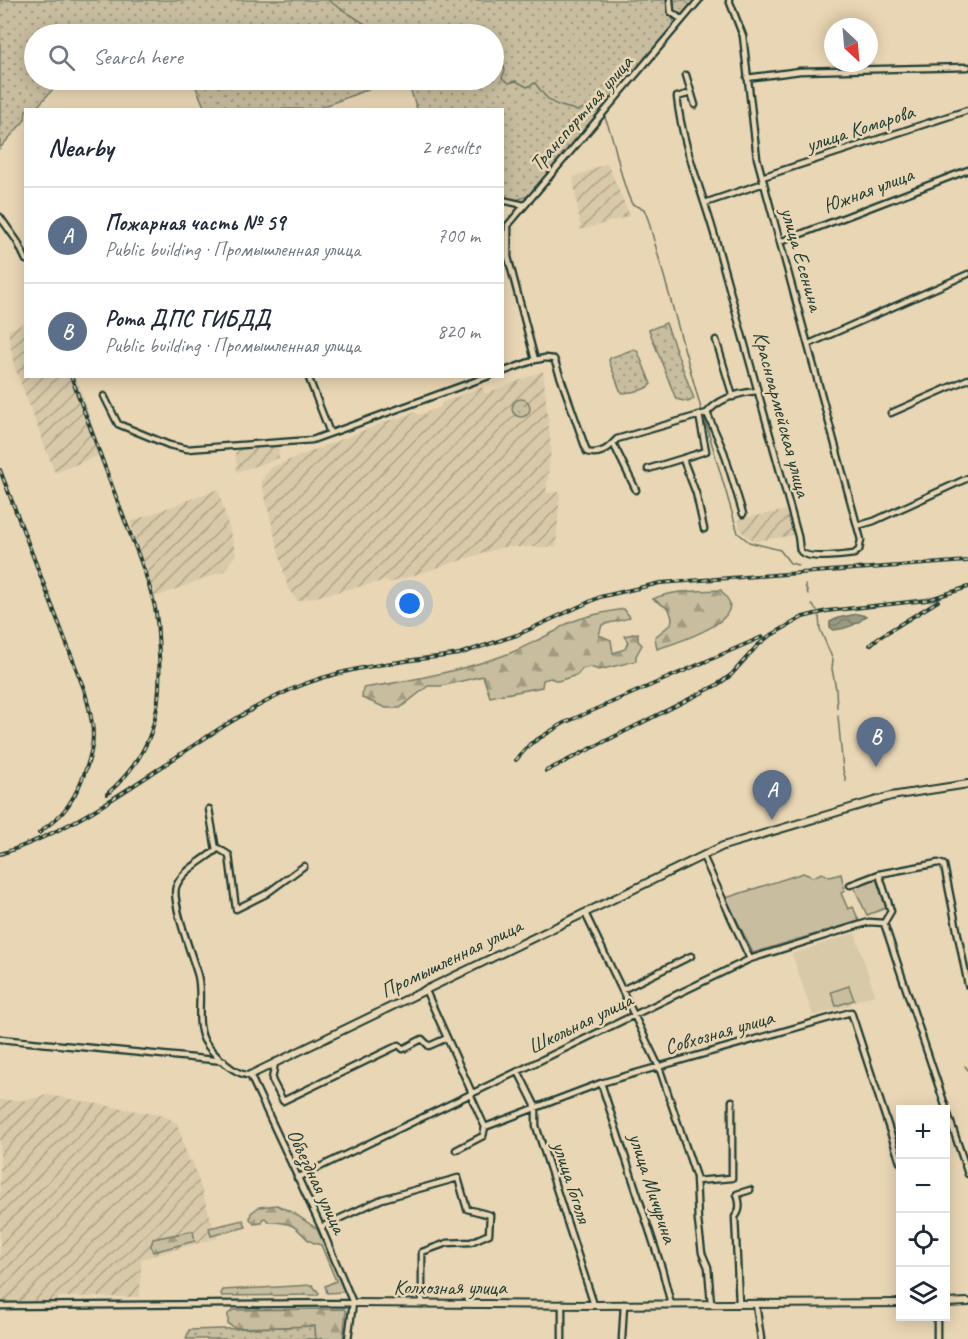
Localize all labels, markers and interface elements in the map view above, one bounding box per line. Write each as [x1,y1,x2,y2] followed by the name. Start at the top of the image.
[824,18,878,72] north arrow
[24,24,504,90] search box
[45,41,78,74] icon: search
[93,43,183,71] text: Search here
[524,48,640,176] street label: Транспортная улица
[801,98,919,158] street label: улица Комарова
[48,131,113,164] text: Nearby
[421,135,480,160] text: 2 results
[819,160,918,219] street label: Южная улица
[774,202,830,316] street label: улица Есенина
[105,209,285,237] text: Пожарная часть № 59
[62,223,73,248] text: A
[437,223,480,248] text: 700 m
[105,237,360,262] text: Public building · Промышленная улица
[105,305,271,333] text: Рота ДПС ГИБДД
[62,319,73,344] text: B
[437,319,480,344] text: 820 m
[747,328,817,501] street label: Красноармейская улица
[105,333,360,358] text: Public building · Промышленная улица
[395,589,424,618] your location
[856,718,896,767] pin: B
[752,770,792,820] pin: A
[376,911,528,1004] street label: Промышленная улица
[523,985,639,1060] street label: Школьная улица
[661,1004,778,1060] street label: Совхозная улица
[896,1105,950,1321] map controls
[896,1105,950,1159] button: +
[281,1124,354,1240] street label: Объездная улица
[622,1128,684,1248] street label: улица Мичурина
[546,1136,598,1228] street label: улица Гоголя
[896,1159,950,1213] button: −
[896,1213,950,1267] button: locate
[896,1267,950,1321] button: layers
[394,1274,508,1300] street label: Колхозная улица

